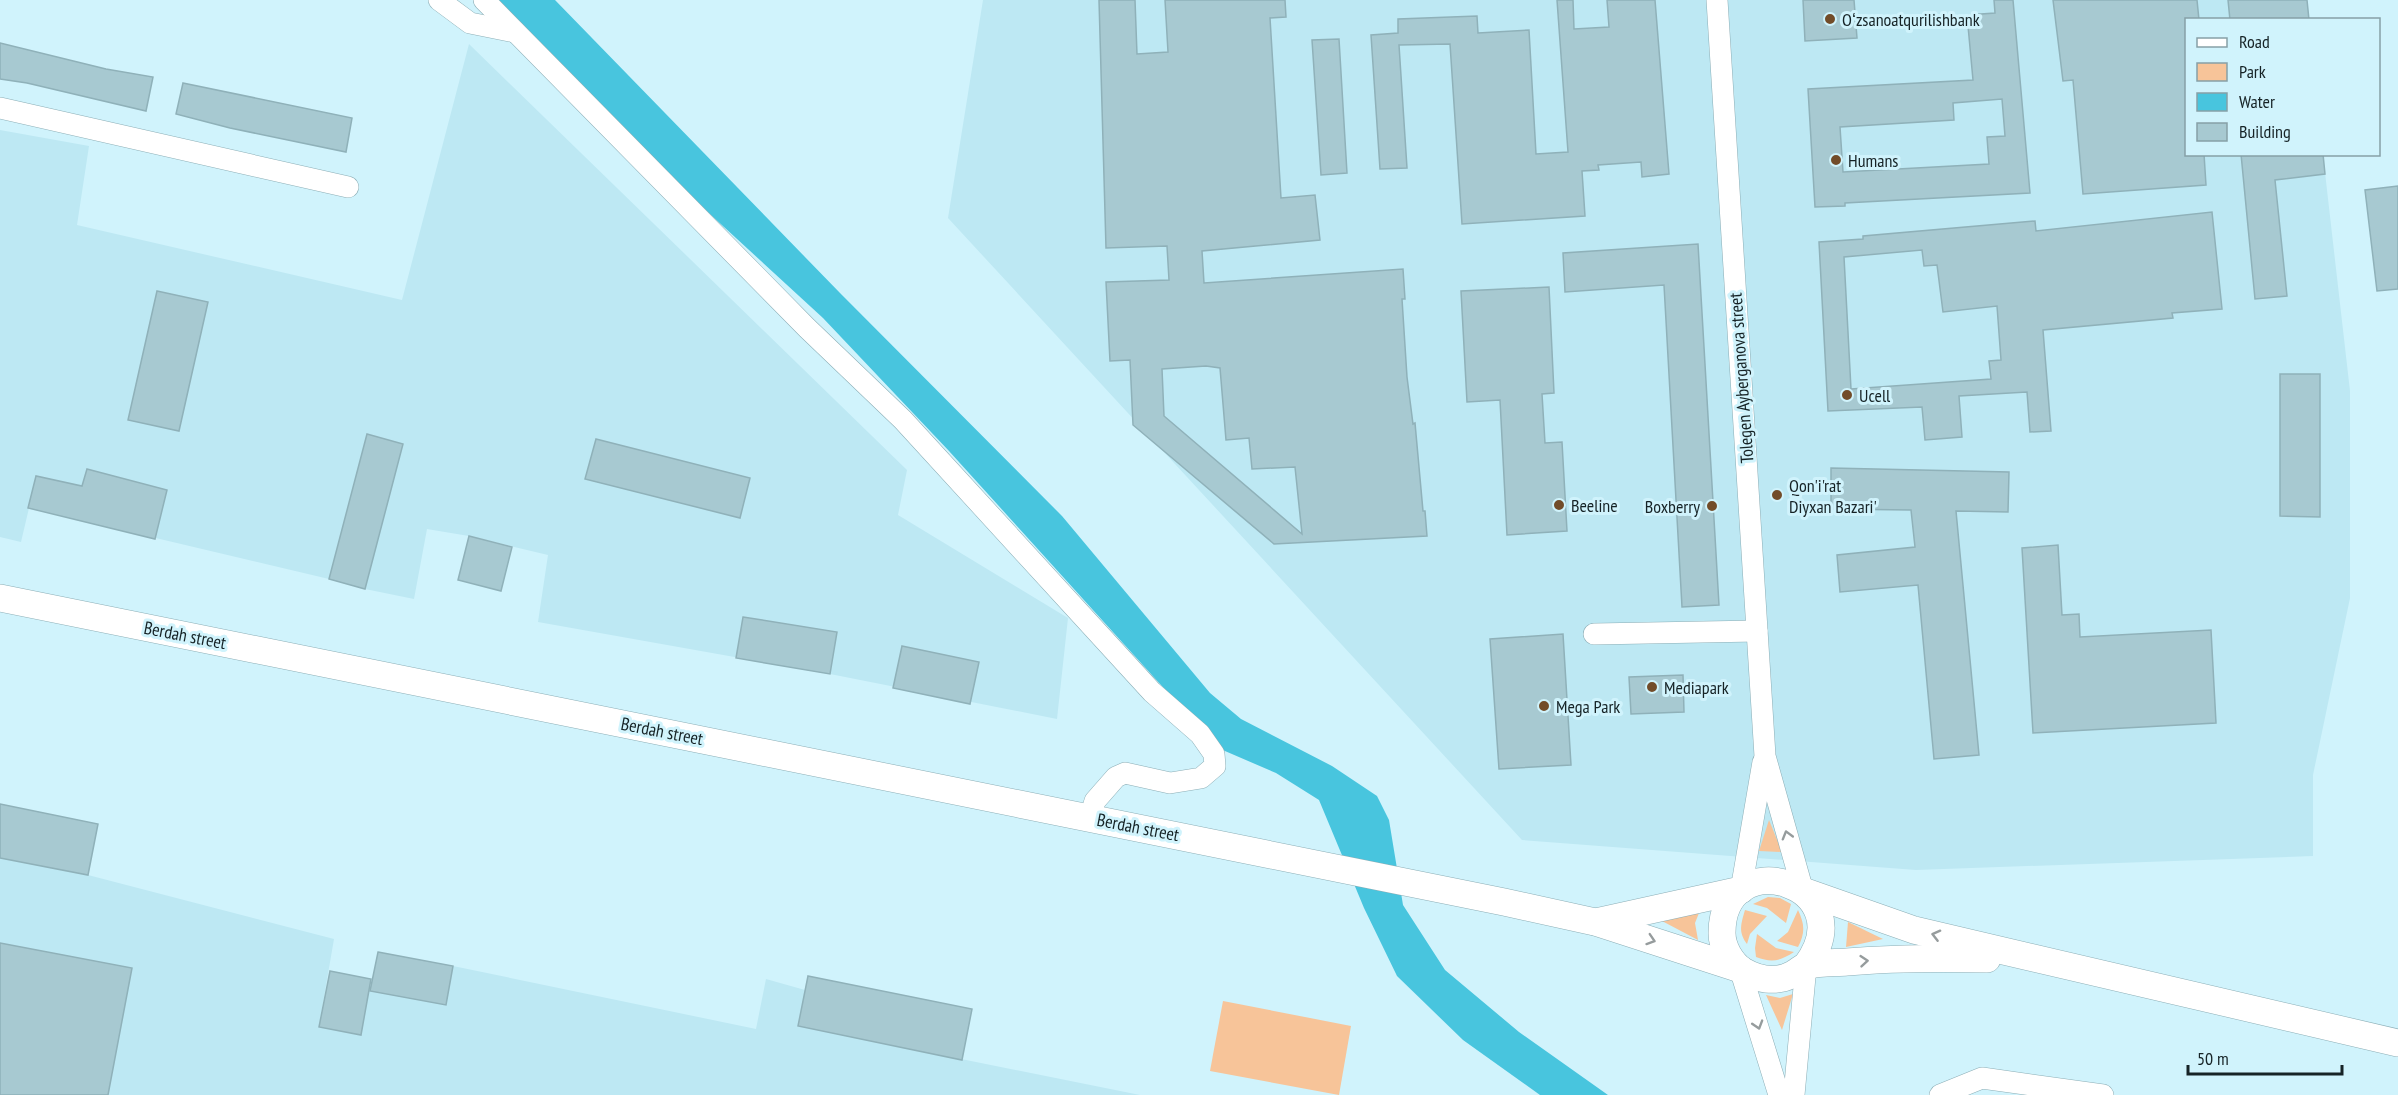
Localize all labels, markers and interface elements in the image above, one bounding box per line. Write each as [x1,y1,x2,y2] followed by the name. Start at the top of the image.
[1842,8,1980,31] place label: Oʻzsanoatqurilishbank
[1823,12,1837,26] marker: Oʻzsanoatqurilishbank
[2185,18,2380,156] legend
[2239,30,2270,53] text: Road
[2239,60,2266,83] text: Park
[2239,90,2275,113] text: Water
[2239,120,2291,143] text: Building
[1848,149,1898,172] place label: Humans
[1829,153,1843,167] marker: Humans
[1724,292,1758,464] street label: Tolegen Ayberganova street
[1859,384,1891,407] place label: Ucell
[1840,388,1854,402] marker: Ucell
[1789,474,1877,518] place label: Qon'i'rat Diyxan Bazari'
[1770,488,1784,502] marker: Qon'i'rat Diyxan Bazari'
[1571,494,1618,517] place label: Beeline
[1645,495,1700,518] place label: Boxberry
[1552,498,1566,512] marker: Beeline
[1705,499,1719,513] marker: Boxberry
[142,616,228,654] street label: Berdah street
[1664,676,1729,699] place label: Mediapark
[1645,680,1659,694] marker: Mediapark
[1556,695,1620,718] place label: Mega Park
[1537,699,1551,713] marker: Mega Park
[619,712,705,750] street label: Berdah street
[1095,808,1181,846] street label: Berdah street
[1782,830,1794,841] one-way arrow
[1931,930,1941,943] one-way arrow
[1645,933,1656,945] one-way arrow
[1860,955,1869,968] one-way arrow
[1751,1019,1763,1030] one-way arrow
[2188,1038,2342,1076] scale bar
[2197,1047,2229,1070] text: 50 m

